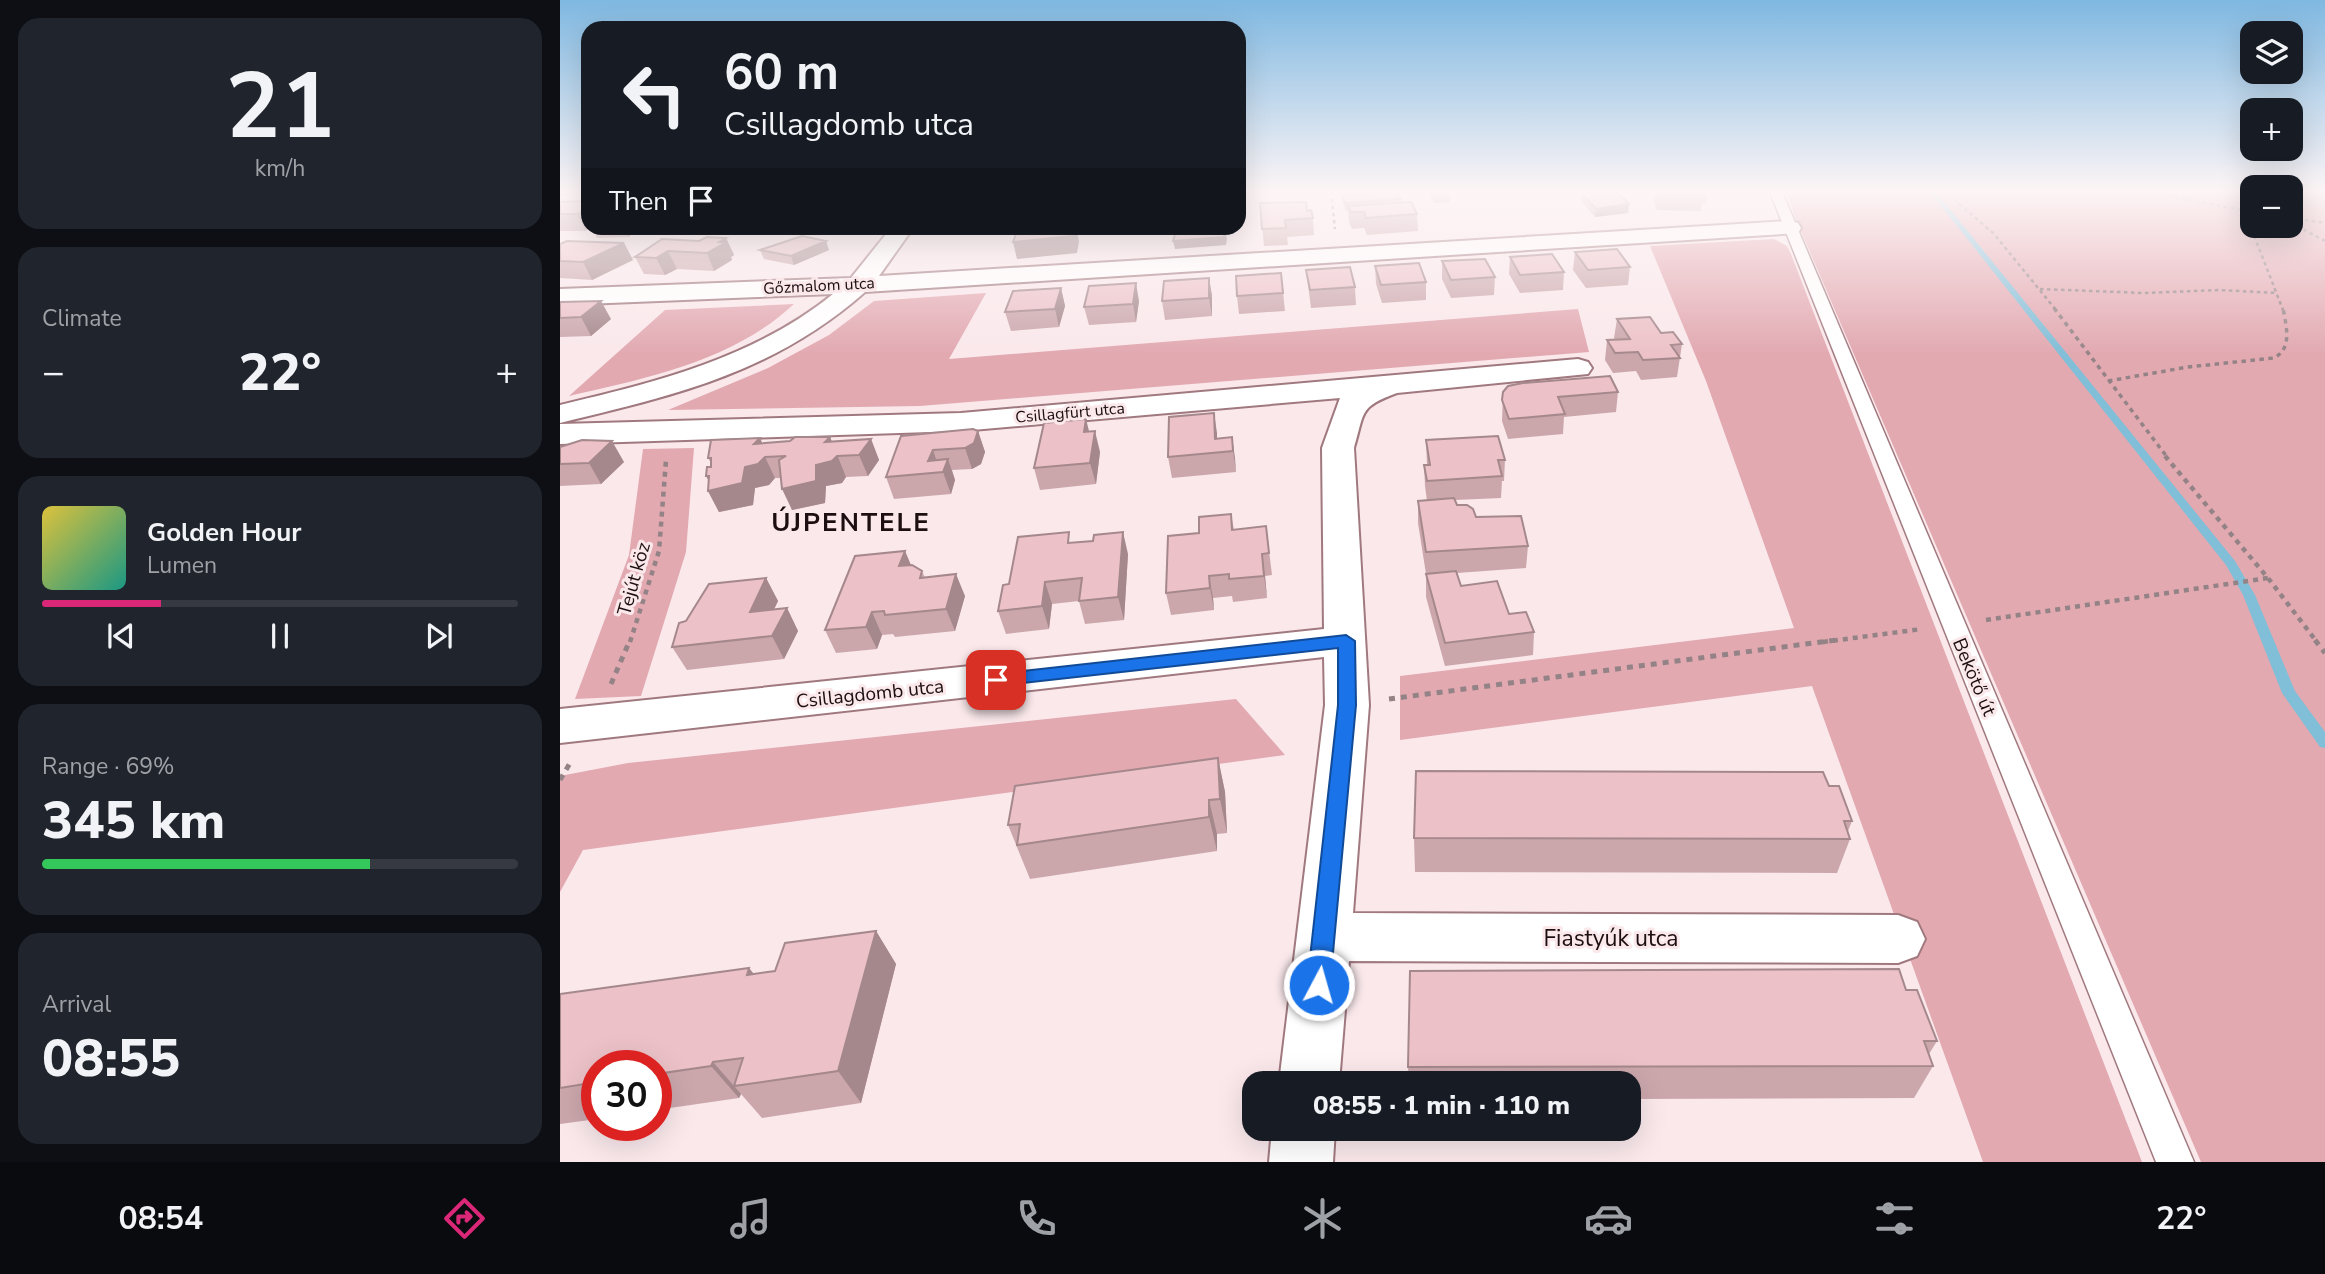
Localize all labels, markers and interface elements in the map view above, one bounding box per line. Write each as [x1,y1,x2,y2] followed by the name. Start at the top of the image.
[2240,21,2303,238] map controls
[2240,21,2303,84] button: layers
[724,39,839,106] text: 60 m
[225,45,335,169] text: 21
[609,49,700,140] icon: left
[2240,98,2303,161] button: +
[724,103,974,146] text: Csillagdomb utca
[255,153,305,184] text: km/h
[2240,175,2303,238] button: −
[682,182,720,220] icon: arrive
[609,184,668,219] text: Then
[763,272,875,300] street label: Gőzmalom utca
[42,303,122,334] text: Climate
[239,337,321,408] text: 22°
[42,347,65,398] text: −
[495,347,518,398] text: +
[1014,397,1126,429] street label: Csillagfürt utca
[771,505,931,540] district label: ÚJPENTELE
[147,515,302,550] text: Golden Hour
[611,539,657,619] street label: Tejút köz
[147,550,217,581] text: Lumen
[102,617,140,655] icon: previous
[261,617,299,655] icon: pause
[420,617,458,655] icon: next
[1946,634,2002,720] street label: Bekötő út
[966,650,1026,710] pin
[977,661,1015,699] icon: arrive
[795,673,945,715] street label: Csillagdomb utca
[42,751,174,782] text: Range · 69%
[42,785,225,856] text: 345 km
[1544,923,1679,954] street label: Fiastyúk utca
[1282,948,1356,1022] position arrow
[42,989,111,1020] text: Arrival
[42,1023,180,1094] text: 08:55
[581,1050,672,1141] speed limit sign: 30
[1313,1088,1570,1123] text: 08:55 · 1 min · 110 m
[440,1194,489,1243] icon: directions
[726,1194,775,1243] icon: music
[1012,1194,1061,1243] icon: phone
[1298,1194,1347,1243] icon: climate
[1584,1194,1633,1243] icon: car
[1870,1194,1919,1243] icon: filters
[118,1197,203,1240] text: 08:54
[2156,1197,2206,1240] text: 22°

